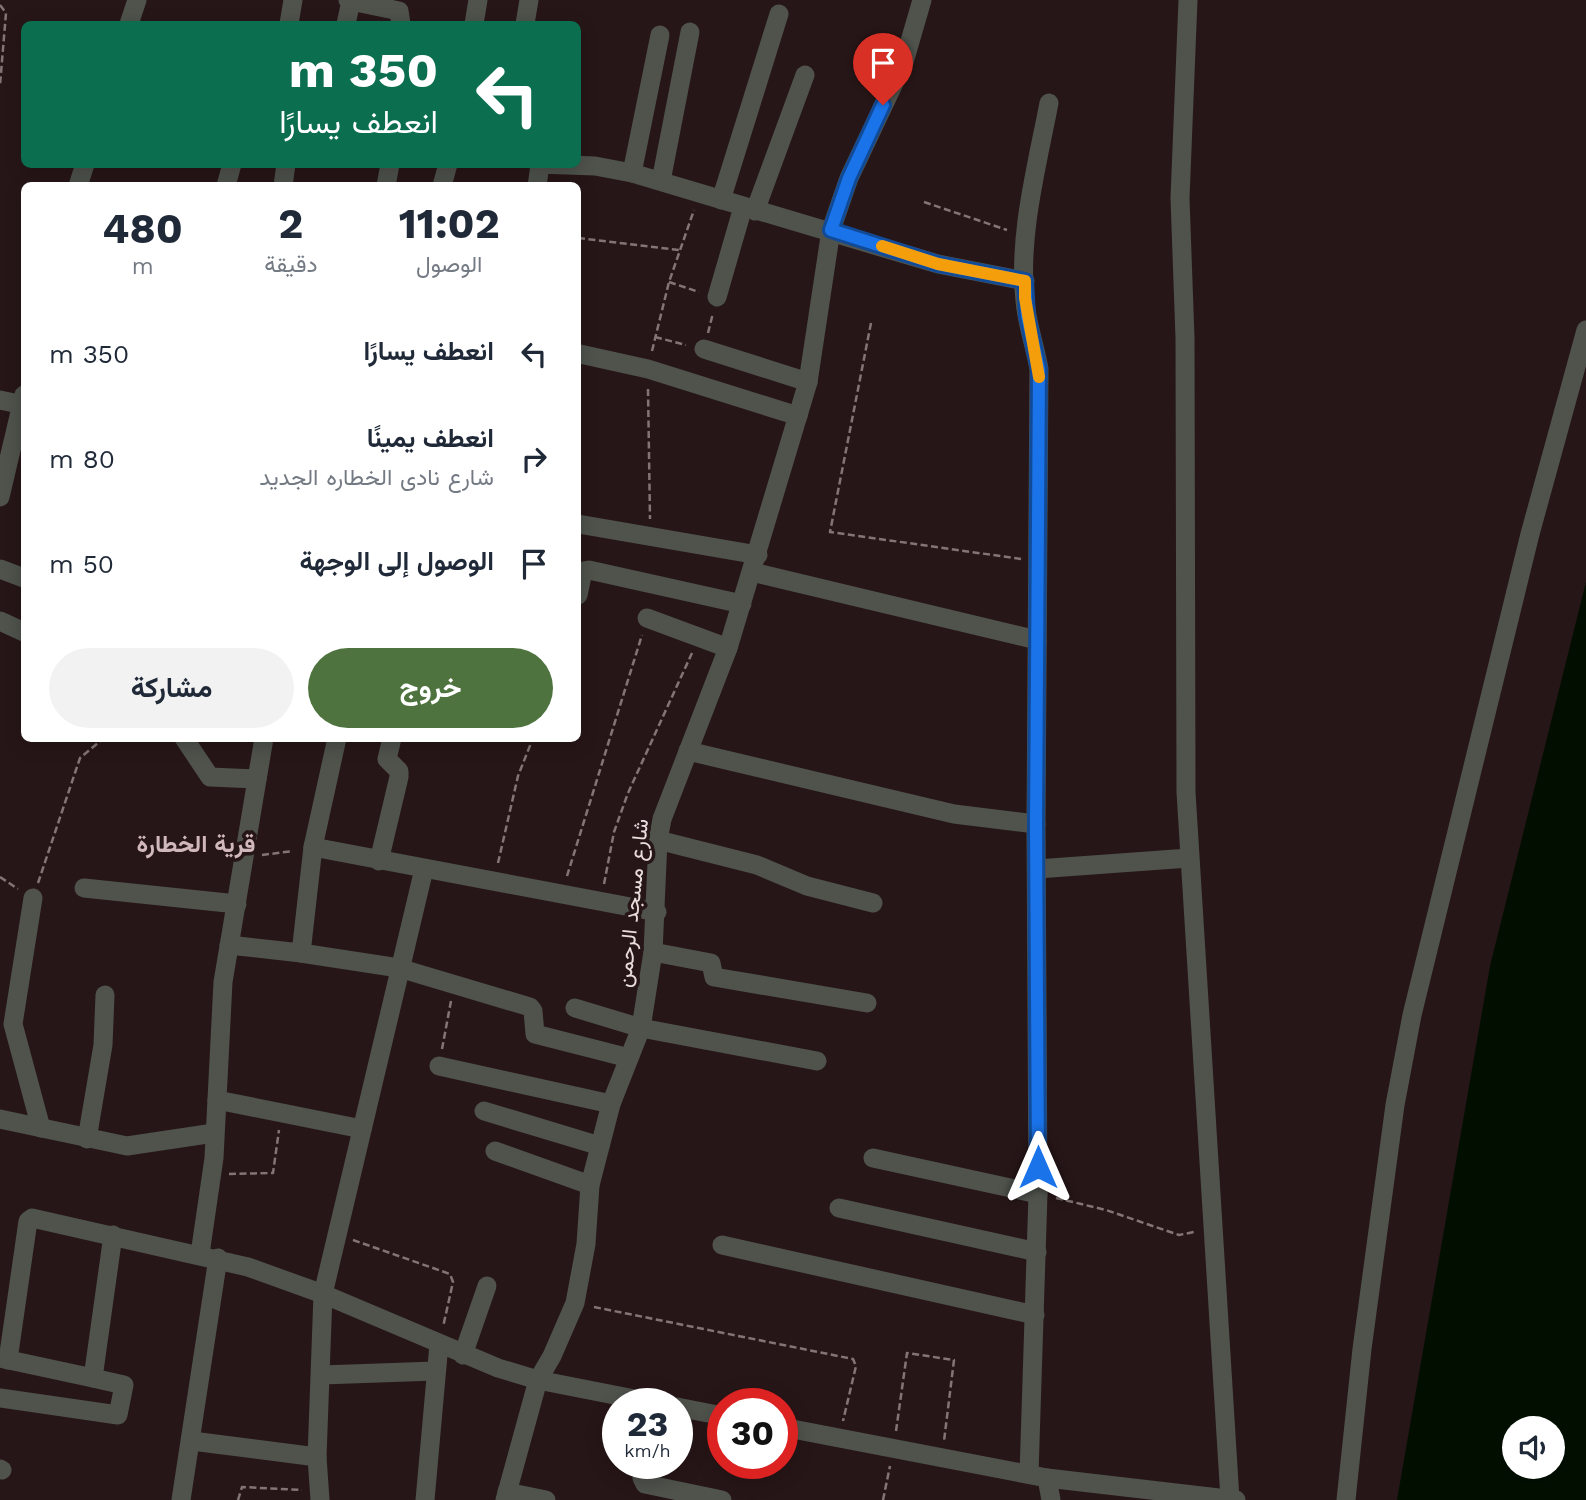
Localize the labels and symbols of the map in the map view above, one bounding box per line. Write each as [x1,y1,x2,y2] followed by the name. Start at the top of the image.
[853,33,913,105] pin
[611,817,655,989] street label: شارع مسجد الرحمن
[136,830,256,859] district label: قرية الخطارة
[1001,1130,1075,1204] position arrow
[707,1388,798,1479] speed limit sign: 30

